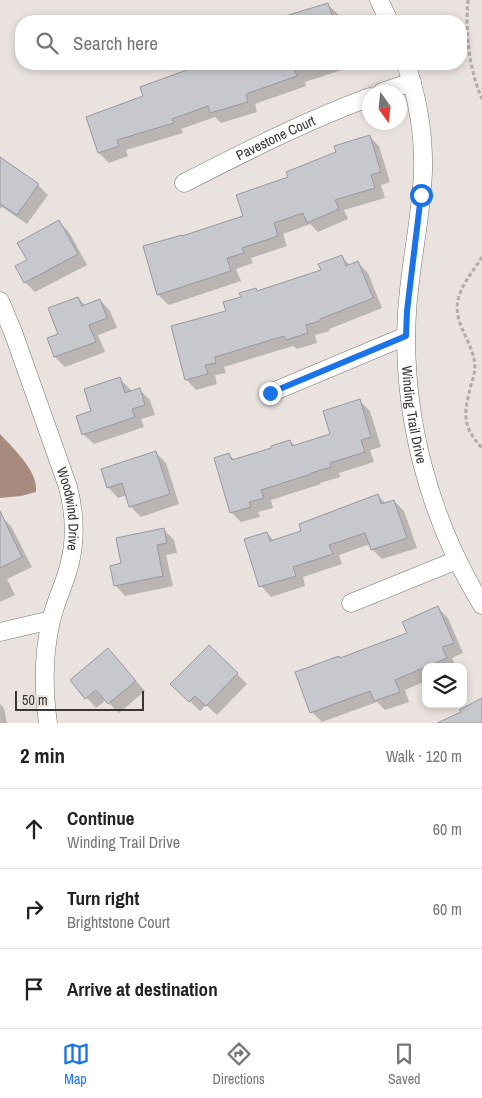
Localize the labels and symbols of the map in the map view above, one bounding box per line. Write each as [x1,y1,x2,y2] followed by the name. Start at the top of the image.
[362,85,407,130] north arrow
[233,111,318,164] street label: Pavestone Court
[410,184,433,207] route start
[398,365,431,466] street label: Winding Trail Drive
[259,382,282,405] route end
[53,465,83,552] street label: Woodwind Drive
[15,688,144,711] scale bar

